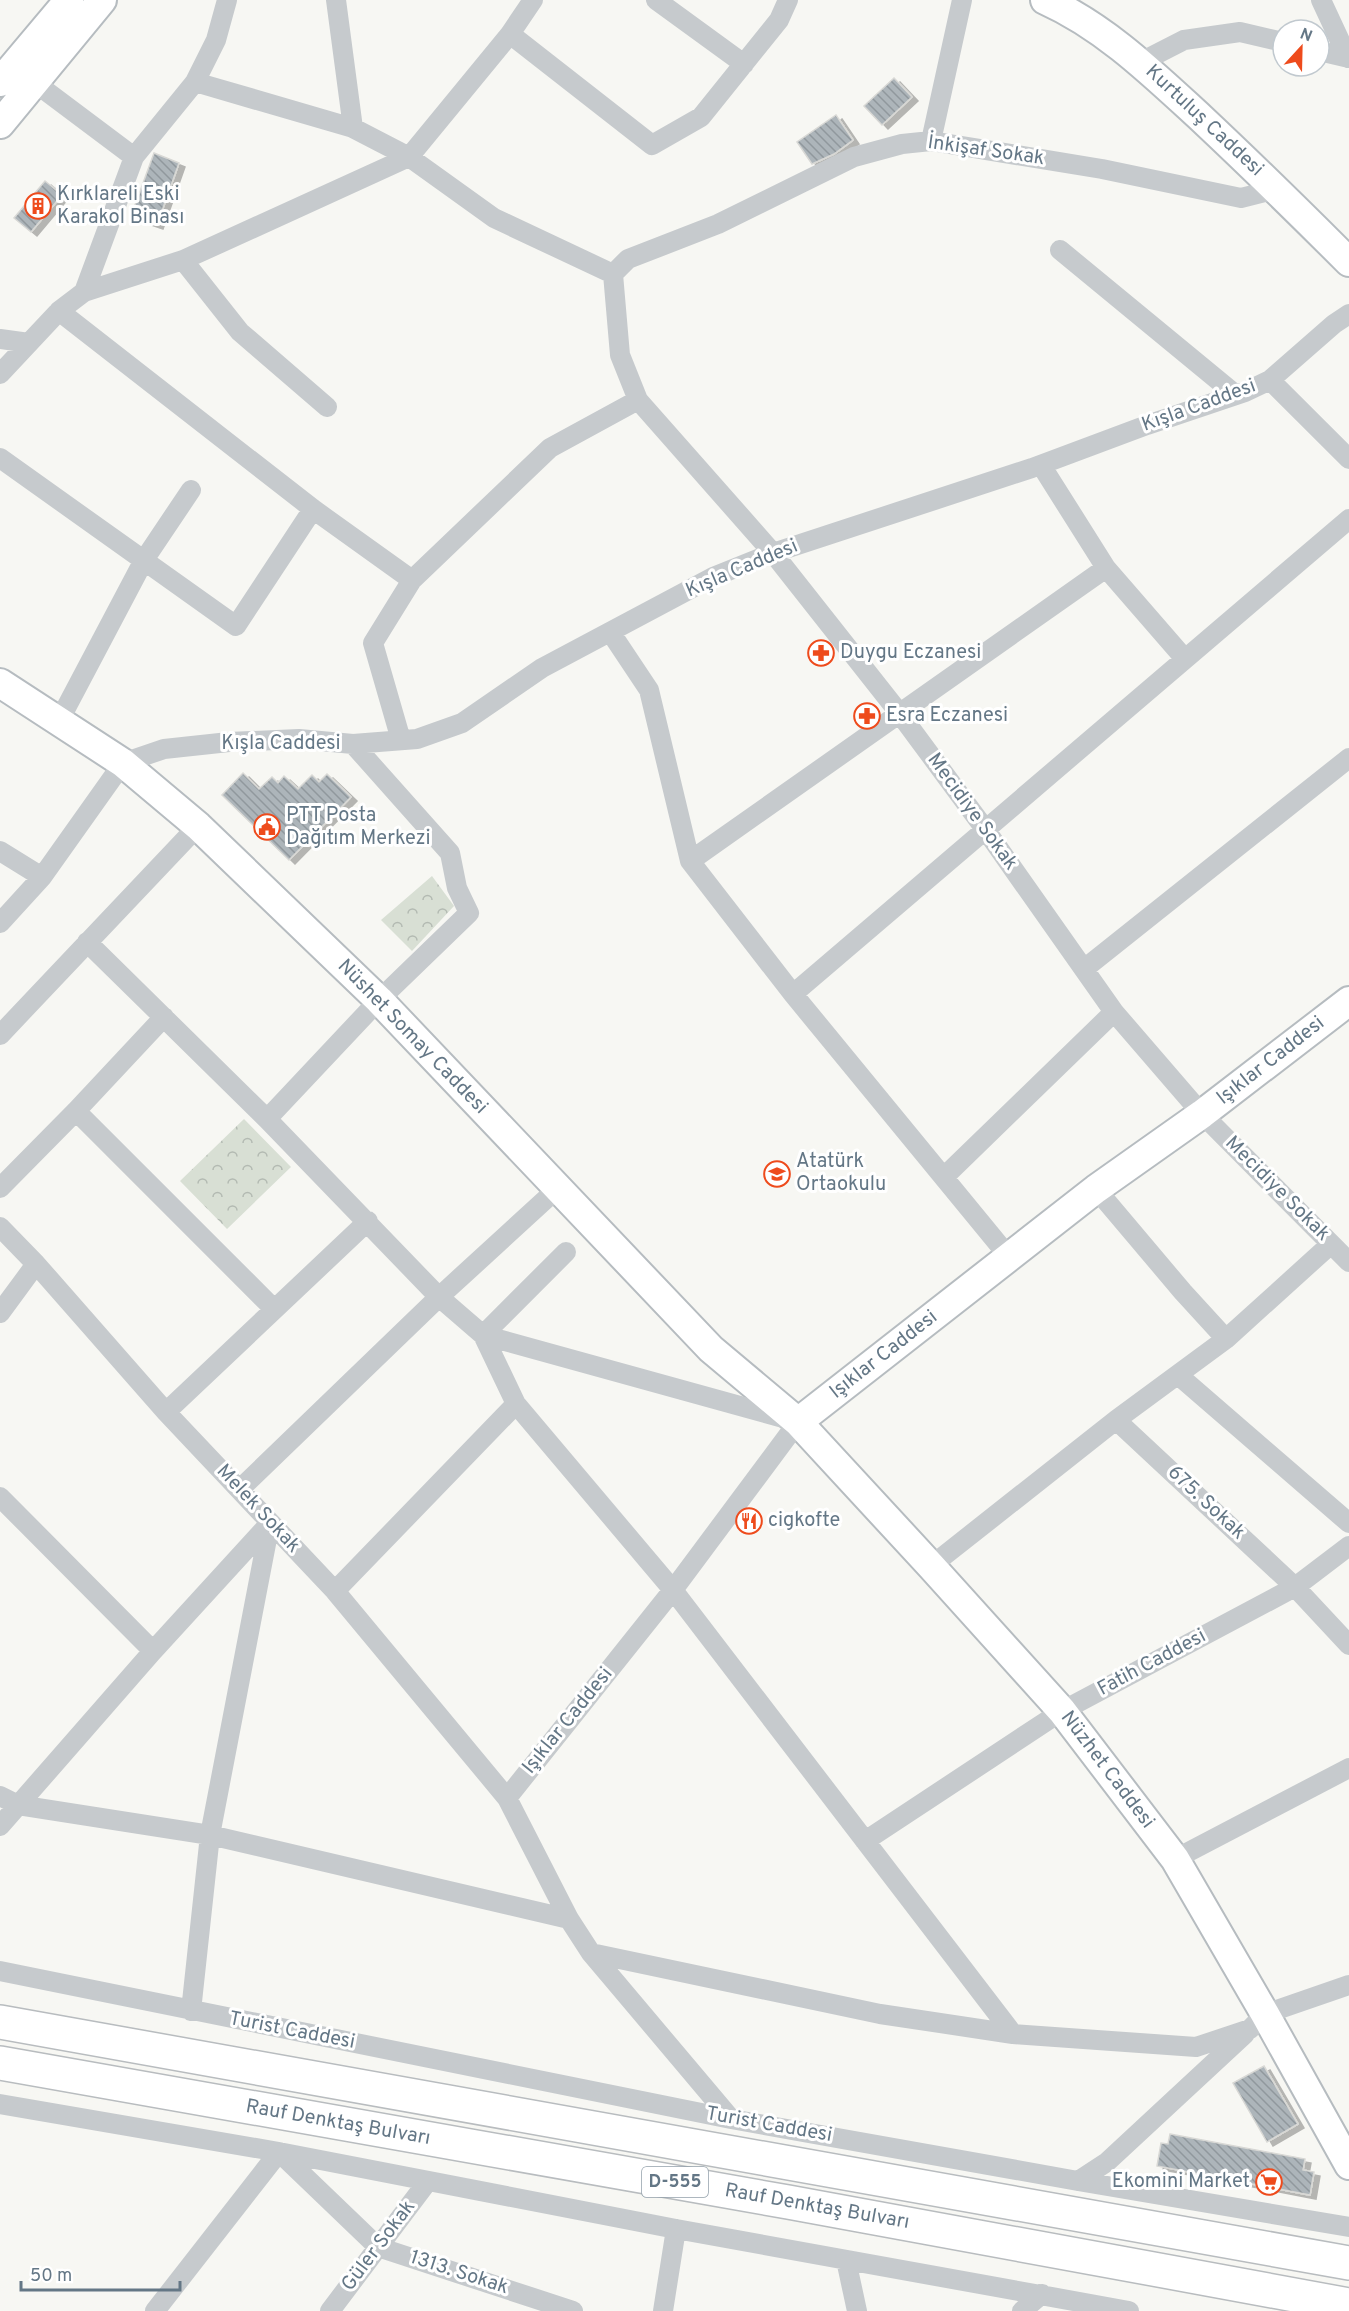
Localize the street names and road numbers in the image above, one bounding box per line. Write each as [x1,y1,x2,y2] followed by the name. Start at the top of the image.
[1139,59,1269,183] street label: Kurtuluş Caddesi
[926,129,1046,172] street label: İnkişaf Sokak
[1138,373,1260,439] street label: Kışla Caddesi
[682,534,802,604] street label: Kışla Caddesi
[221,731,341,757] street label: Kışla Caddesi
[921,748,1023,876] street label: Mecidiye Sokak
[331,954,493,1120] street label: Nüshet Somay Caddesi
[1212,1011,1330,1111] street label: Işıklar Caddesi
[1219,1131,1335,1247] street label: Mecidiye Sokak
[825,1305,943,1405] street label: Işıklar Caddesi
[210,1459,306,1559] street label: Melek Sokak
[1161,1460,1251,1546] street label: 675. Sokak
[1093,1624,1211,1702] street label: Fatih Caddesi
[517,1662,619,1780] street label: Işıklar Caddesi
[1054,1706,1160,1834] street label: Nüzhet Caddesi
[227,2006,357,2056] street label: Turist Caddesi
[244,2094,432,2152] street label: Rauf Denktaş Bulvarı
[704,2101,834,2149] street label: Turist Caddesi
[642,2167,708,2197] road number: D-555
[723,2178,911,2236] street label: Rauf Denktaş Bulvarı
[336,2195,422,2297] street label: Güler Sokak
[406,2245,512,2301] street label: 1313. Sokak

